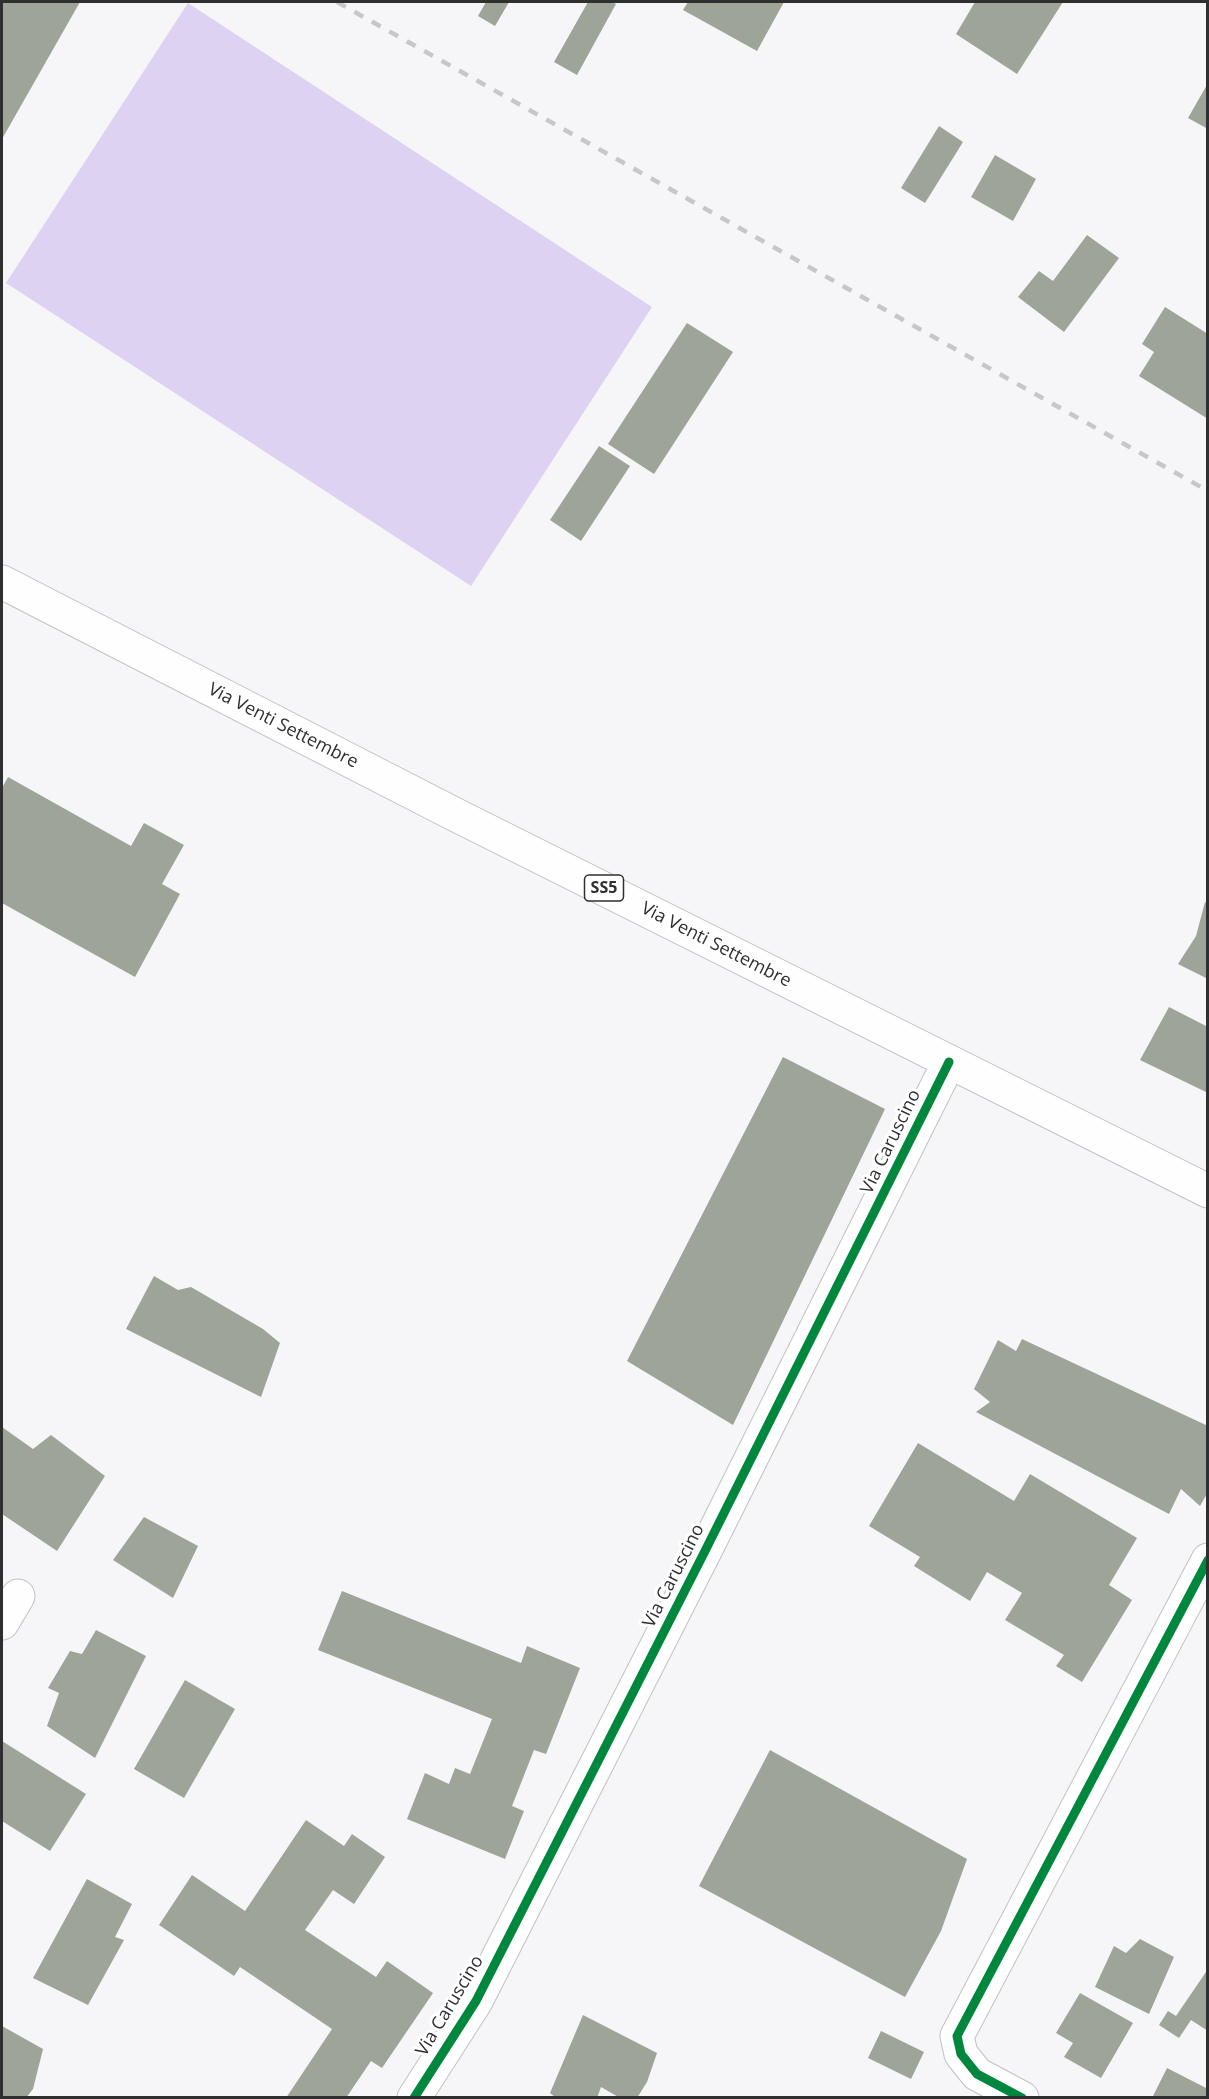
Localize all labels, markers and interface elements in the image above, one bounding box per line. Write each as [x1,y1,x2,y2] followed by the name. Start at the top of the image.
[204,679,362,773] street label: Via Venti Settembre
[584,875,624,901] road number: SS5
[637,898,795,992] street label: Via Venti Settembre
[856,1086,926,1198] street label: Via Caruscino
[639,1521,709,1631] street label: Via Caruscino
[412,1952,488,2060] street label: Via Caruscino

